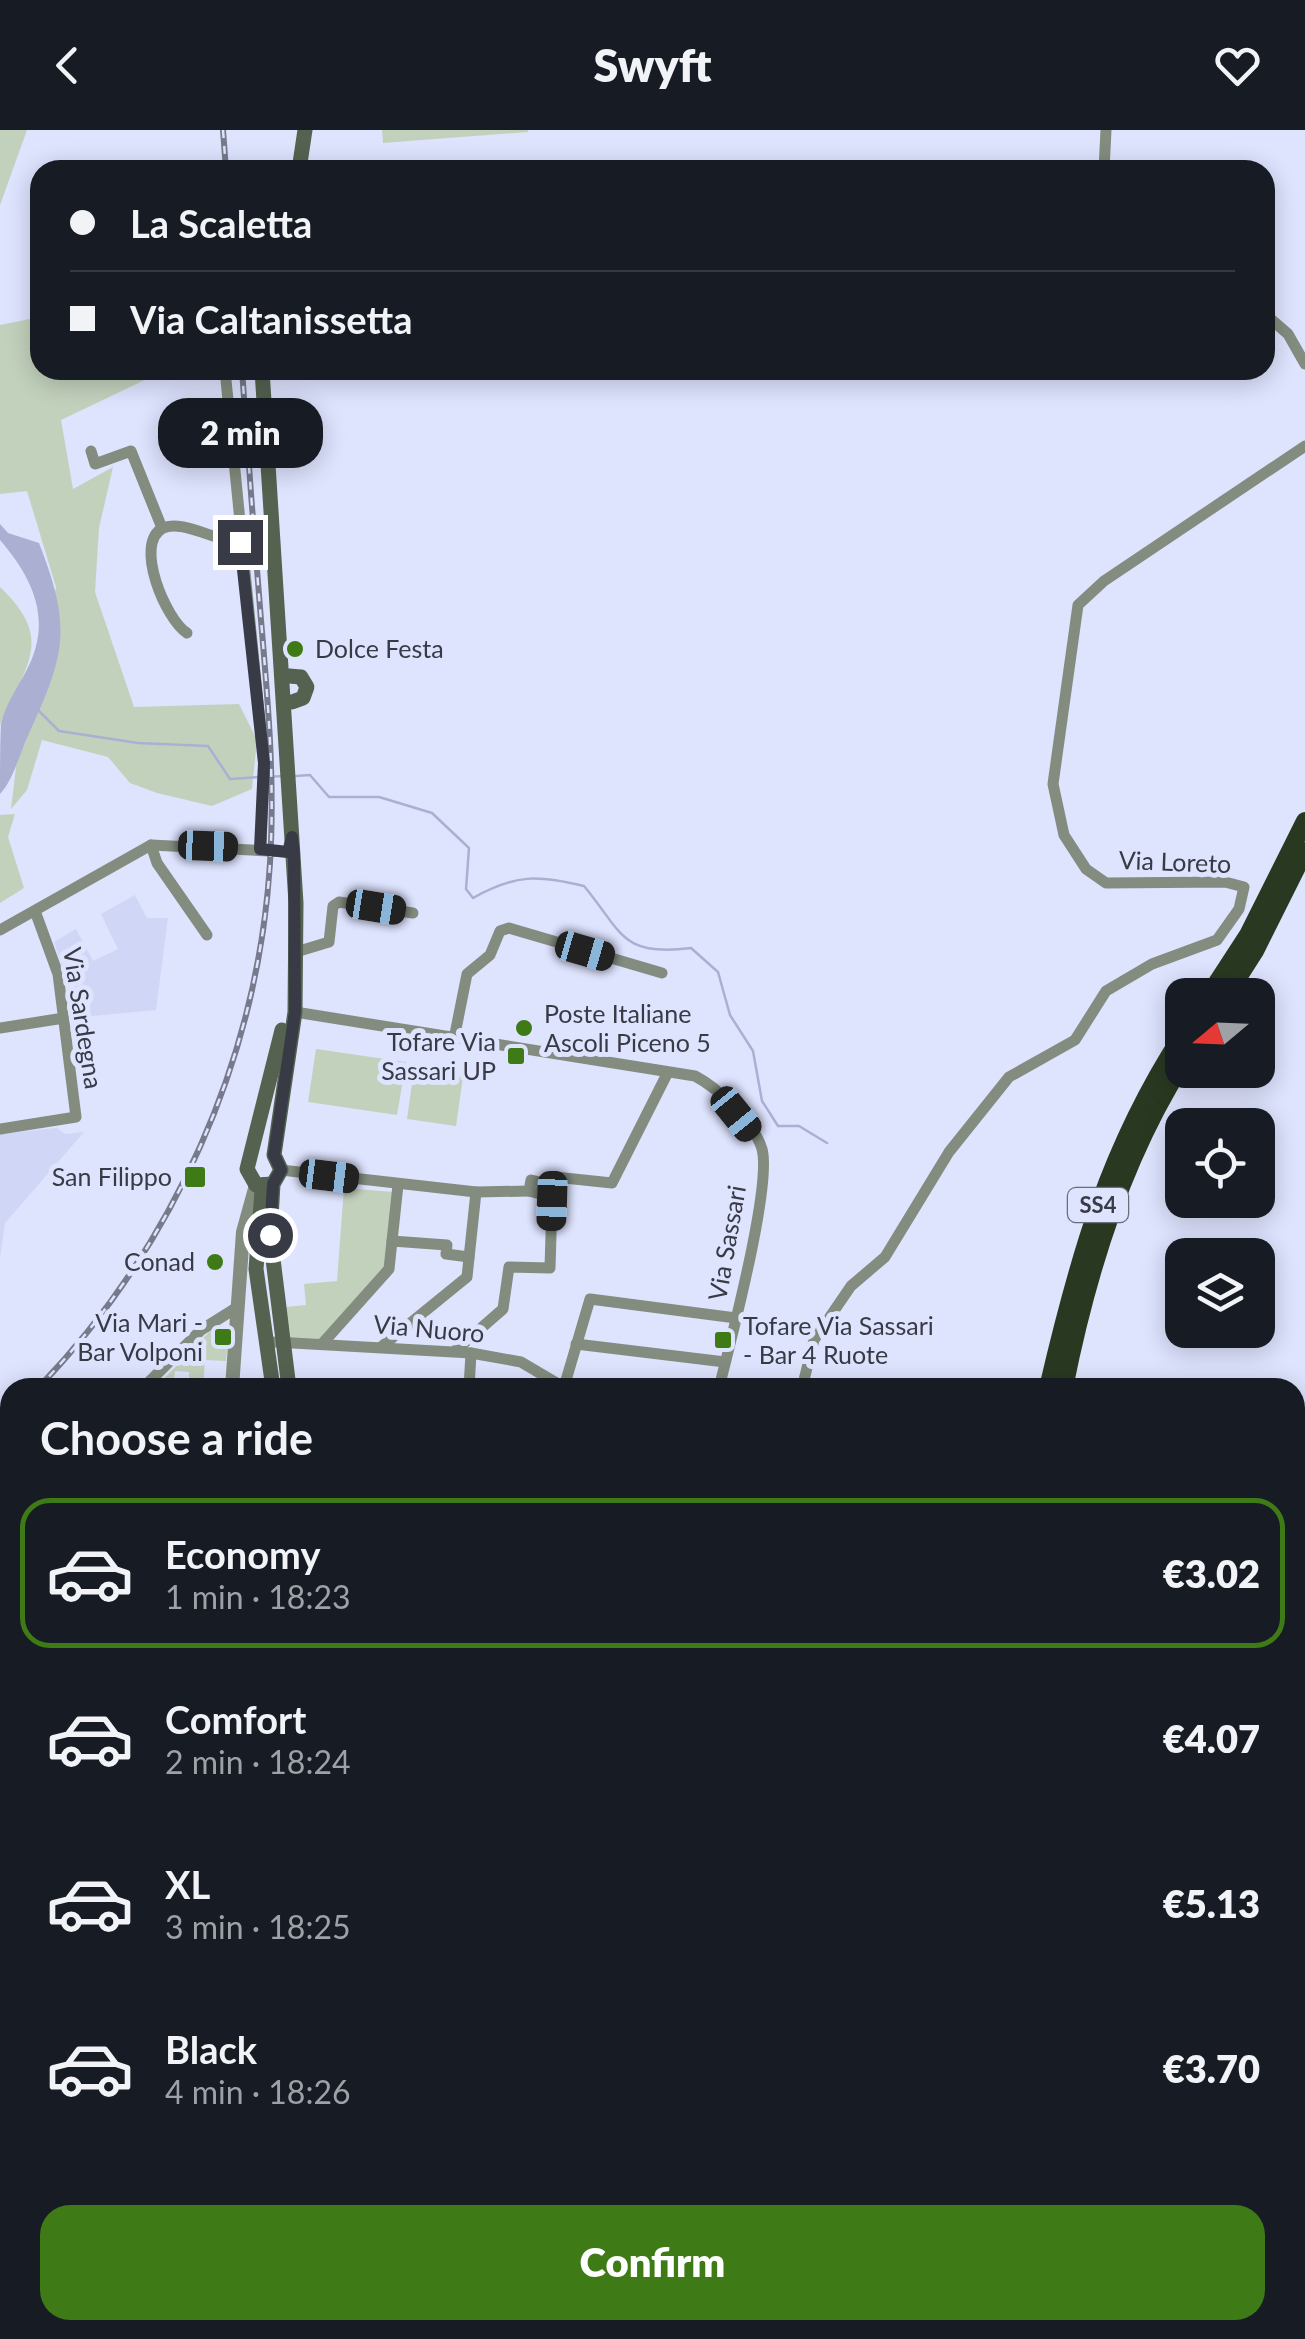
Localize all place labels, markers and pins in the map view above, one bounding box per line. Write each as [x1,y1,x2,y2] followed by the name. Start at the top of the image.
[315,633,444,663] place label: Dolce Festa
[284,638,306,660] marker: Dolce Festa
[544,998,711,1057] place label: Poste Italiane Ascoli Piceno 5
[513,1017,535,1039] marker: Poste Italiane Ascoli Piceno 5
[381,1026,496,1085] place label: Tofare Via Sassari UP
[505,1045,527,1067] marker: Tofare Via Sassari UP
[52,1161,172,1191] place label: San Filippo
[182,1164,208,1190] marker: San Filippo
[124,1246,195,1276] place label: Conad
[204,1251,226,1273] marker: Conad
[77,1307,203,1366] place label: Via Mari - Bar Volponi
[743,1310,934,1369] place label: Tofare Via Sassari - Bar 4 Ruote
[212,1326,234,1348] marker: Via Mari - Bar Volponi
[712,1329,734,1351] marker: Tofare Via Sassari - Bar 4 Ruote

